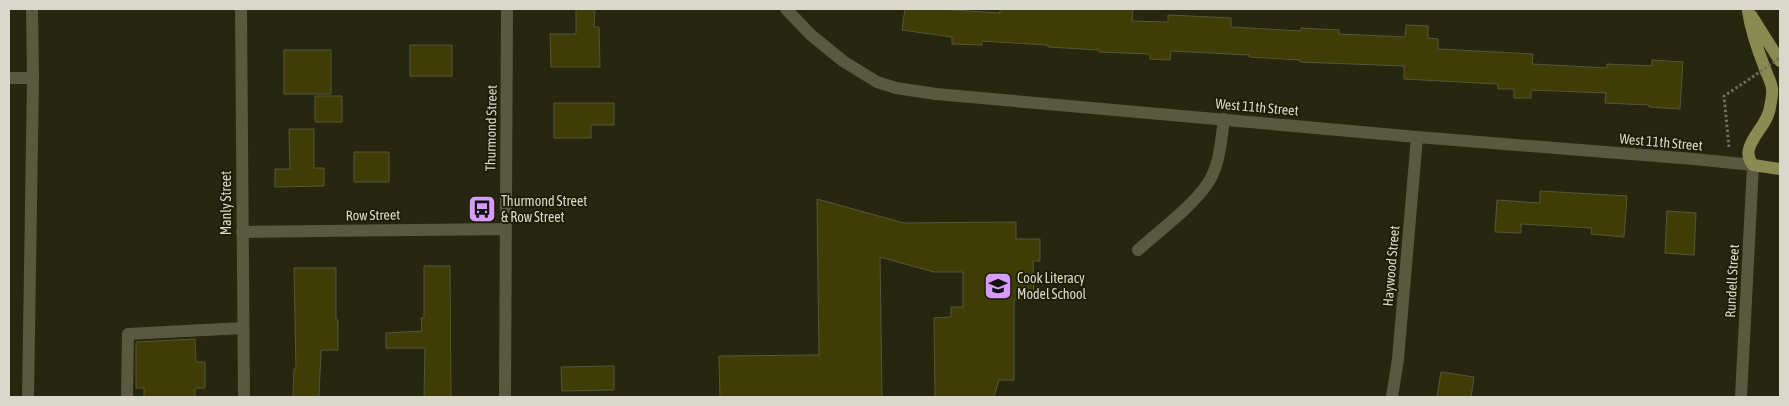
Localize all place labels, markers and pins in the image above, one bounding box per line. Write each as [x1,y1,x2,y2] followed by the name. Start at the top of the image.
[501,193,587,225] place label: Thurmond Street & Row Street
[467,194,497,224] bus stop icon: Thurmond Street & Row Street
[1017,270,1087,302] place label: Cook Literacy Model School
[983,271,1013,301] school or university icon: Cook Literacy Model School

